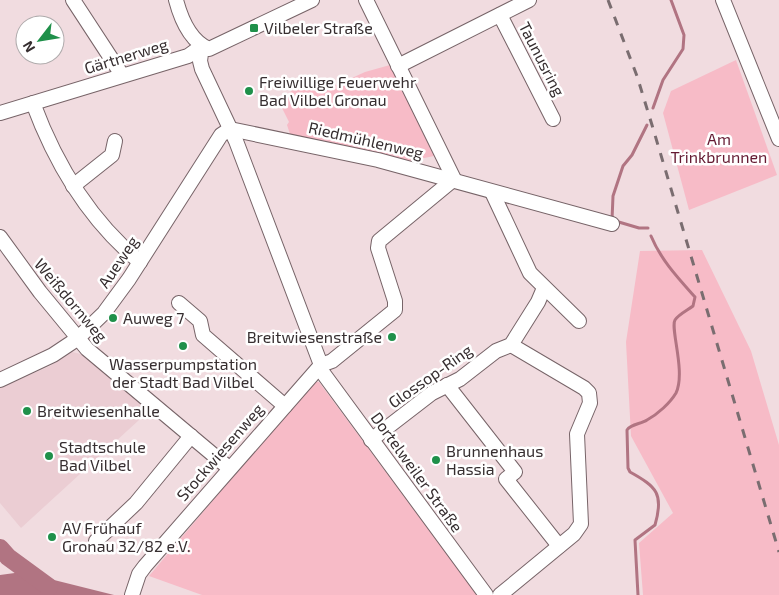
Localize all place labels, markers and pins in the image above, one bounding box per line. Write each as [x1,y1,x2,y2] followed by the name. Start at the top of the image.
[264,18,373,37] place label: Vilbeler Straße
[248,22,260,34] marker: Vilbeler Straße
[259,72,417,109] place label: Freiwillige Feuerwehr Bad Vilbel Gronau
[243,85,255,97] marker: Freiwillige Feuerwehr Bad Vilbel Gronau
[123,308,185,327] place label: Auweg 7
[107,312,119,324] marker: Auweg 7
[247,327,382,346] place label: Breitwiesenstraße
[386,331,398,343] marker: Breitwiesenstraße
[177,340,189,352] marker: Wasserpumpstation der Stadt Bad Vilbel
[109,354,257,391] place label: Wasserpumpstation der Stadt Bad Vilbel
[37,401,160,420] place label: Breitwiesenhalle
[21,405,33,417] marker: Breitwiesenhalle
[59,437,146,474] place label: Stadtschule Bad Vilbel
[446,441,543,478] place label: Brunnenhaus Hassia
[43,450,55,462] marker: Stadtschule Bad Vilbel
[430,454,442,466] marker: Brunnenhaus Hassia
[62,518,191,555] place label: AV Frühauf Gronau 32/82 e.V.
[46,531,58,543] marker: AV Frühauf Gronau 32/82 e.V.

